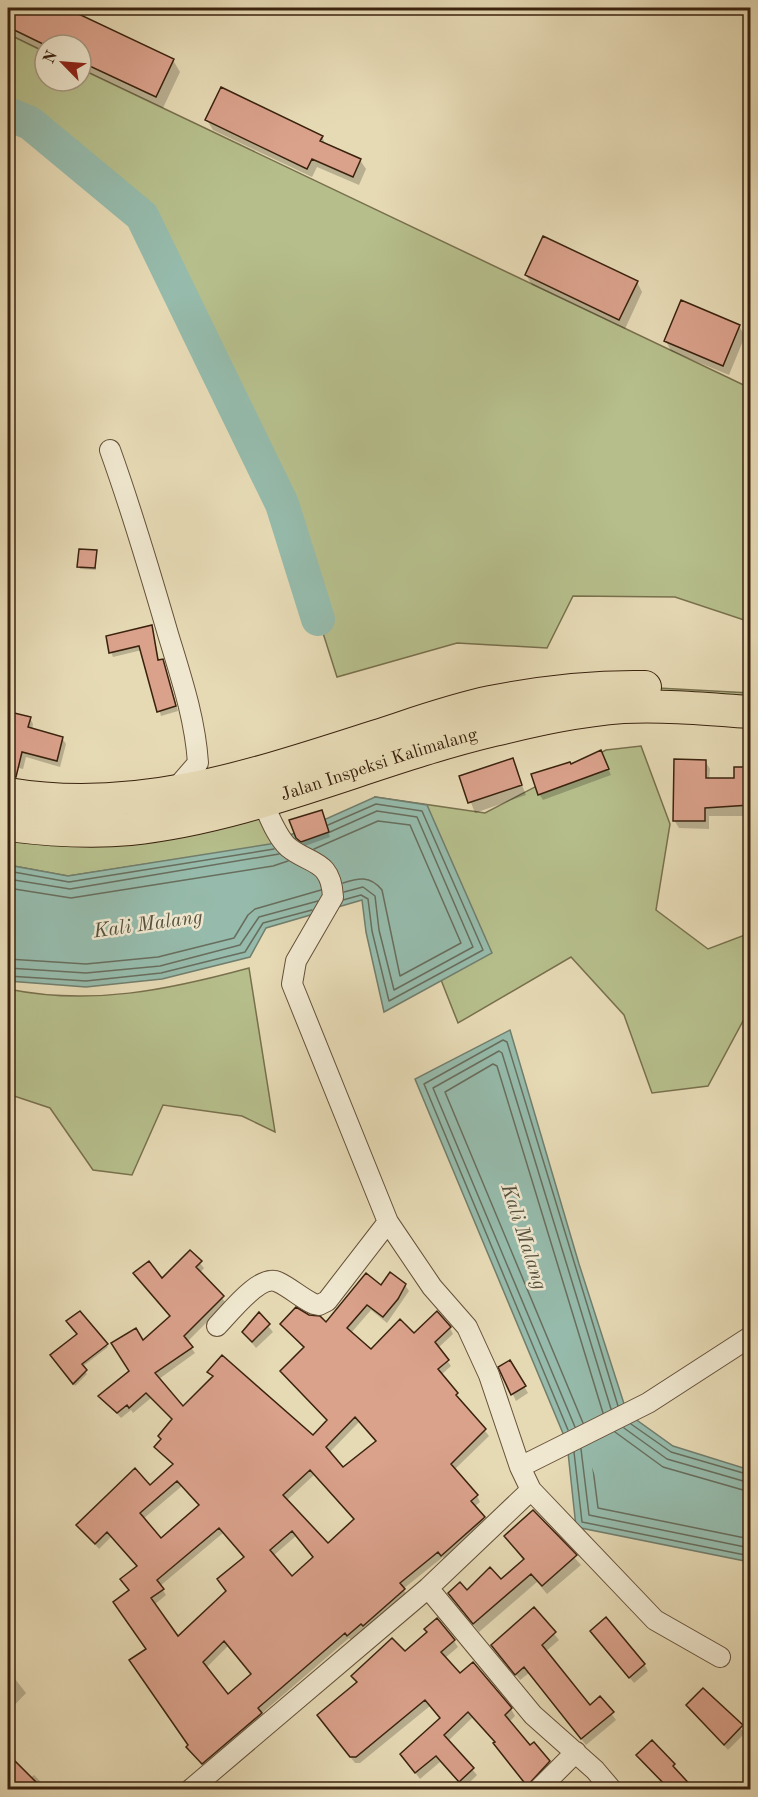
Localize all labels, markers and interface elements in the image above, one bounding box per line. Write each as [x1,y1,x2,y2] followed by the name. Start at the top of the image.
[33,33,93,93] north arrow
[41,48,61,66] text: N
[278,725,480,804] street label: Jalan Inspeksi Kalimalang
[91,907,204,943] water label: Kali Malang
[496,1181,550,1293] water label: Kali Malang

